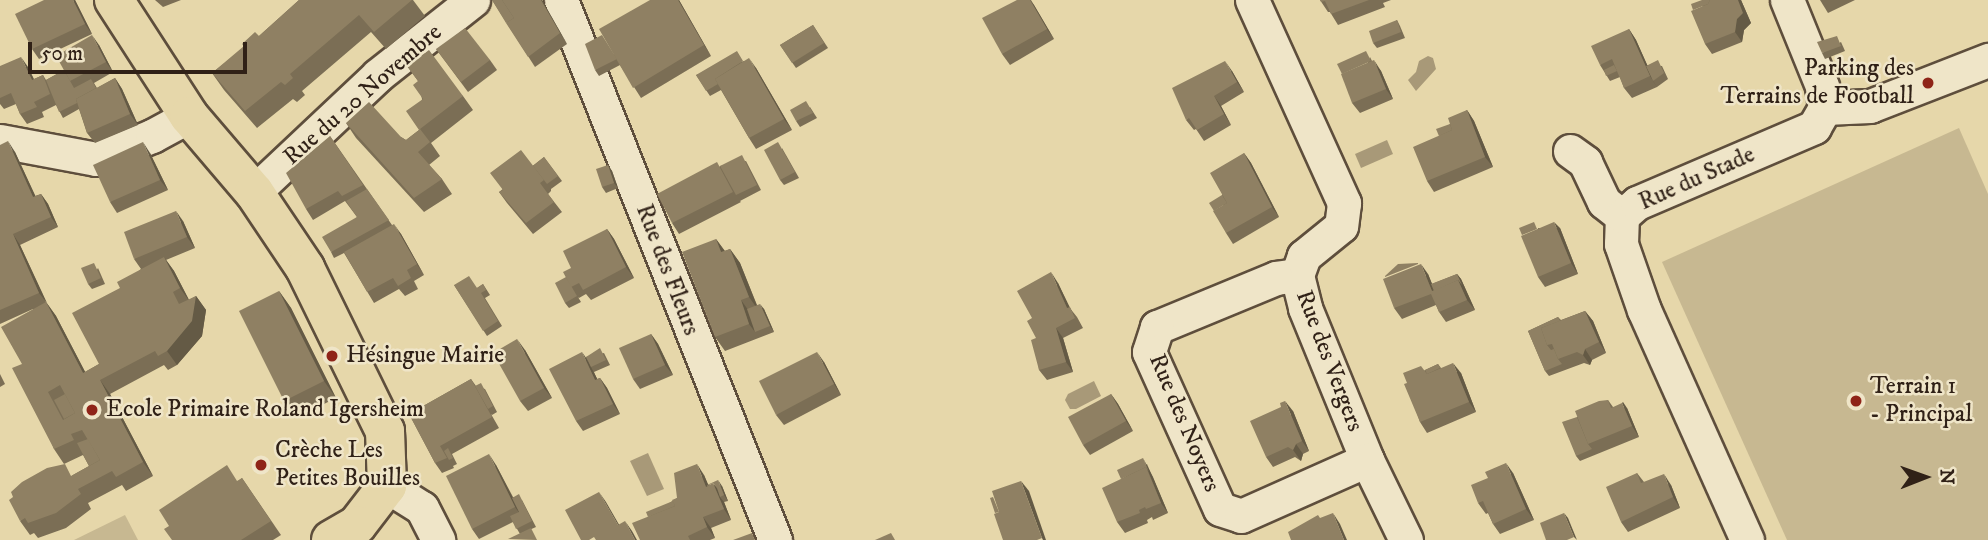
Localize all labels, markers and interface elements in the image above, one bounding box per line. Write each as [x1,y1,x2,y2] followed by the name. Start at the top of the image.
[278,18,448,172] street label: Rue du 20 Novembre
[32,28,250,72] scale bar
[41,41,83,67] text: 50 m
[1721,55,1914,111] place label: Parking des Terrains de Football
[1920,75,1936,91] marker: Parking des Terrains de Football
[1635,141,1759,217] street label: Rue du Stade
[629,200,705,340] street label: Rue des Fleurs
[1289,286,1369,436] street label: Rue des Vergers
[346,342,504,370] place label: Hésingue Mairie
[324,348,340,364] marker: Hésingue Mairie
[1142,350,1226,496] street label: Rue des Noyers
[1870,373,1972,429] place label: Terrain 1 - Principal
[1848,393,1864,409] marker: Terrain 1 - Principal
[106,396,424,424] place label: Ecole Primaire Roland Igersheim
[84,402,100,418] marker: Ecole Primaire Roland Igersheim
[275,437,420,493] place label: Crèche Les Petites Bouilles
[1890,442,1960,512] north arrow
[253,457,269,473] marker: Crèche Les Petites Bouilles
[1935,469,1958,485] text: N

